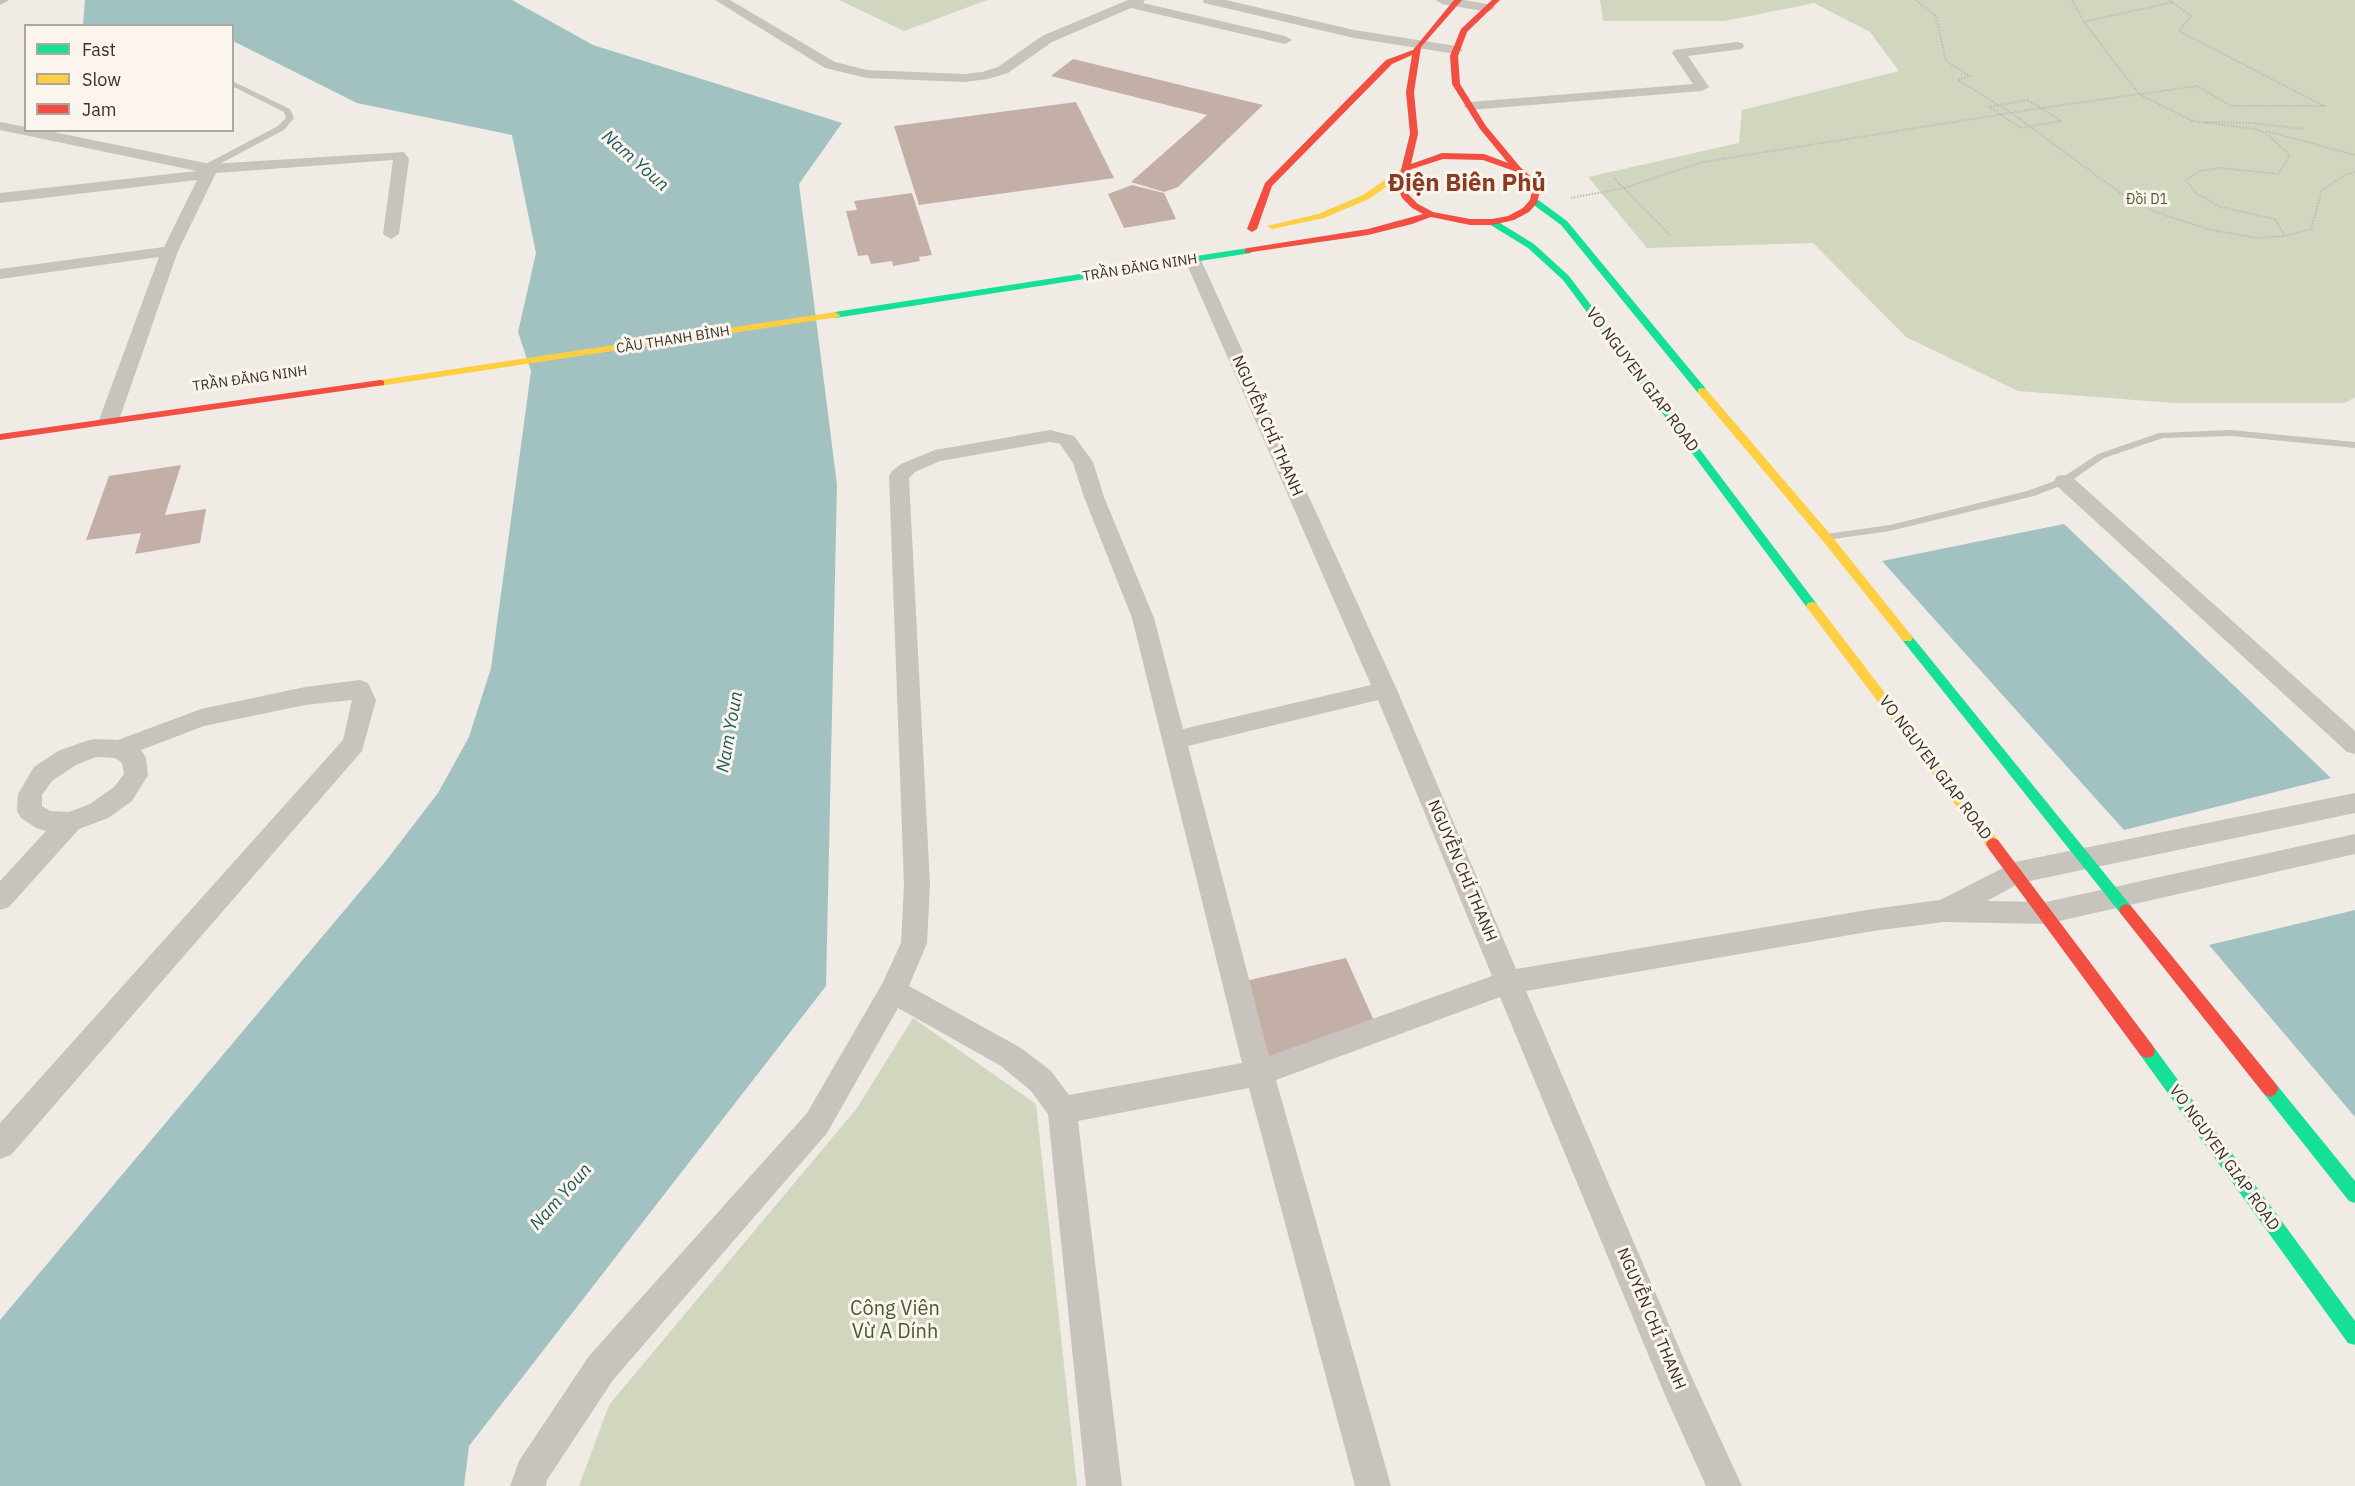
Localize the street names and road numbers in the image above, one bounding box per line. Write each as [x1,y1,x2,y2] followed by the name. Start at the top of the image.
[1082,251,1198,285] street label: TRẦN ĐĂNG NINH
[1582,304,1702,456] street label: VO NGUYEN GIAP ROAD
[615,323,731,357] street label: CẦU THANH BÌNH
[1227,353,1307,499] street label: NGUYỄN CHÍ THANH
[192,363,308,395] street label: TRẦN ĐĂNG NINH
[1875,692,1995,844] street label: VO NGUYEN GIAP ROAD
[1423,797,1501,945] street label: NGUYỄN CHÍ THANH
[2165,1081,2283,1235] street label: VO NGUYEN GIAP ROAD
[1612,1245,1690,1393] street label: NGUYỄN CHÍ THANH

